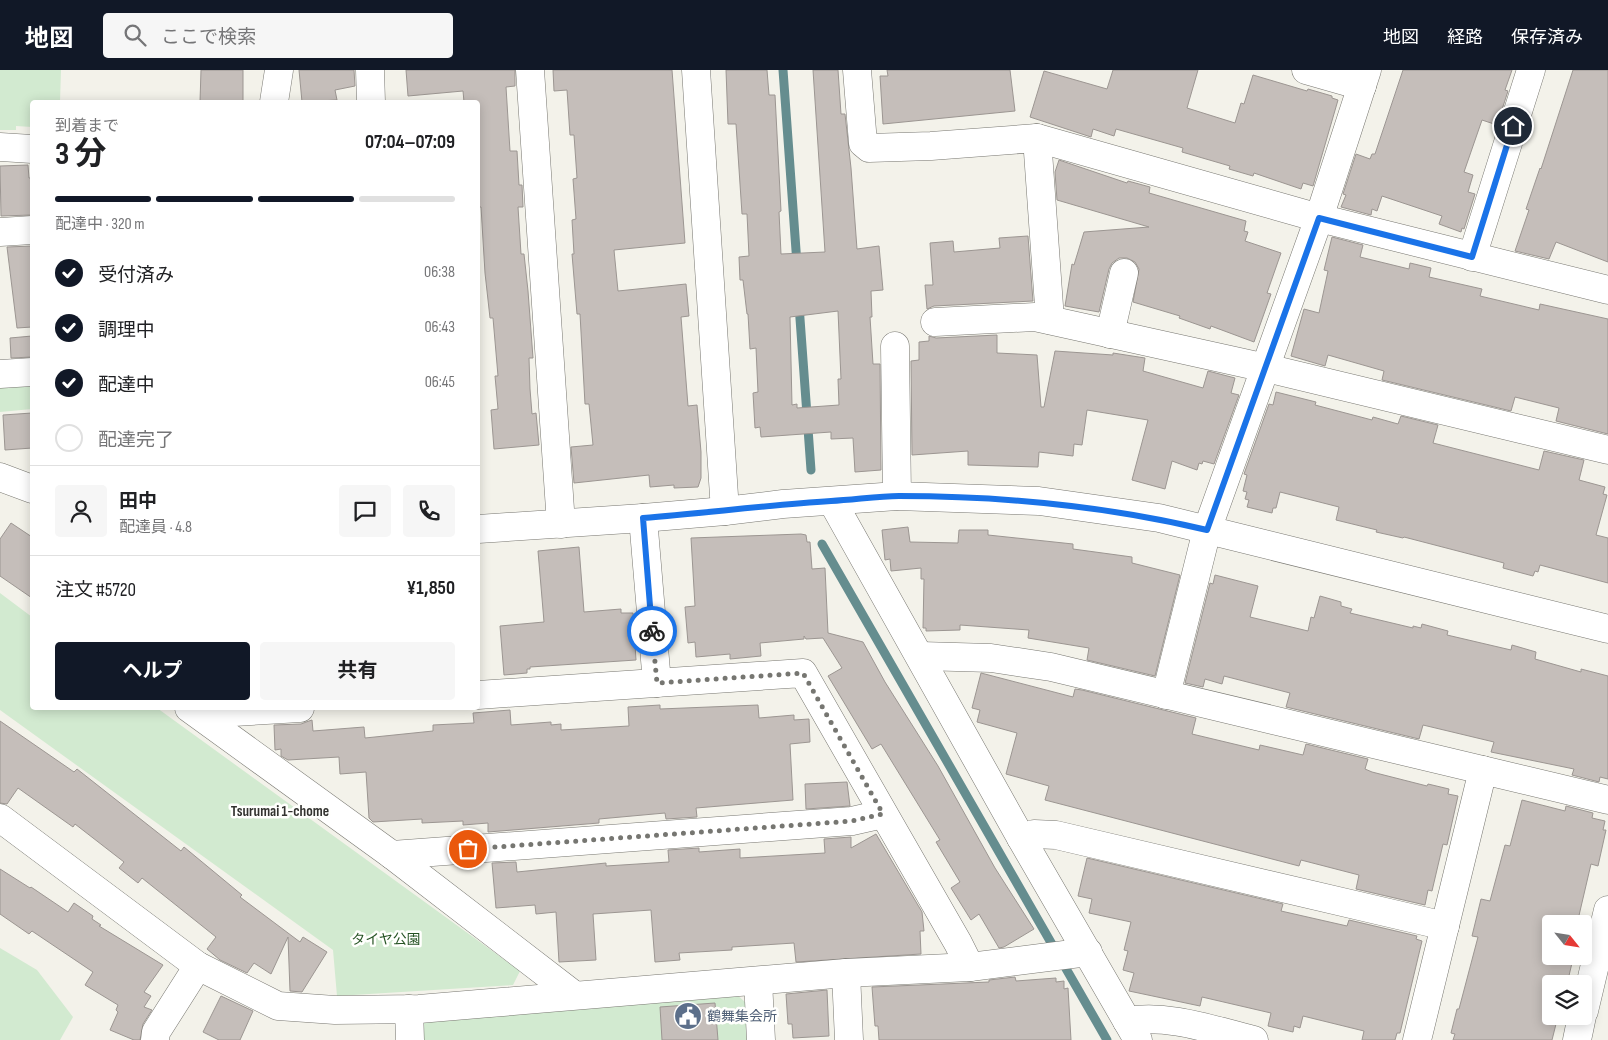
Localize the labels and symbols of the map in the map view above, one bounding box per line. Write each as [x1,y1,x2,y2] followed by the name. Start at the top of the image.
[1492,105,1534,147] pin
[627,606,677,656] courier
[231,802,329,821] district label: Tsurumai 1-chome
[447,828,489,870] pin
[1542,915,1592,965] north arrow
[351,931,421,948] park label: タイヤ公園
[673,1001,703,1031] public building icon: 鶴舞集会所
[707,1008,777,1025] place label: 鶴舞集会所

